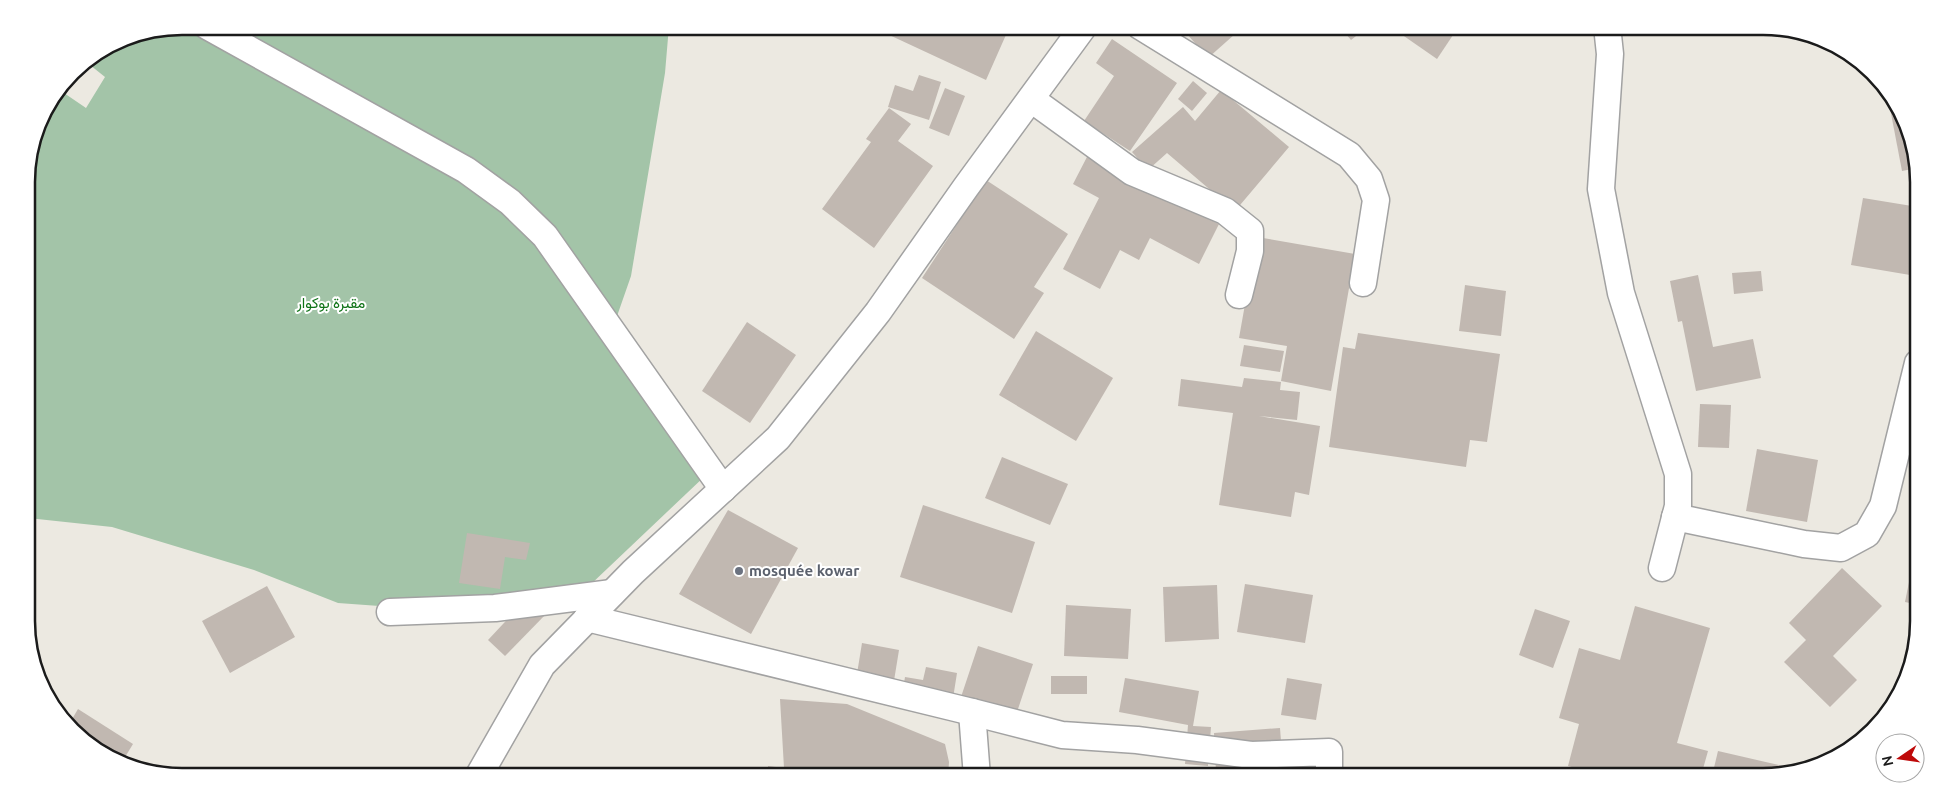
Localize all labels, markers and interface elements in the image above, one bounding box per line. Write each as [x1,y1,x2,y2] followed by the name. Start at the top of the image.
[296,294,365,312] park label: مقبرة بوكوار
[749,562,860,579] place label: mosquée kowar
[733,565,745,577] marker: mosquée kowar
[1875,733,1925,783] north arrow
[1878,754,1896,768] text: N

